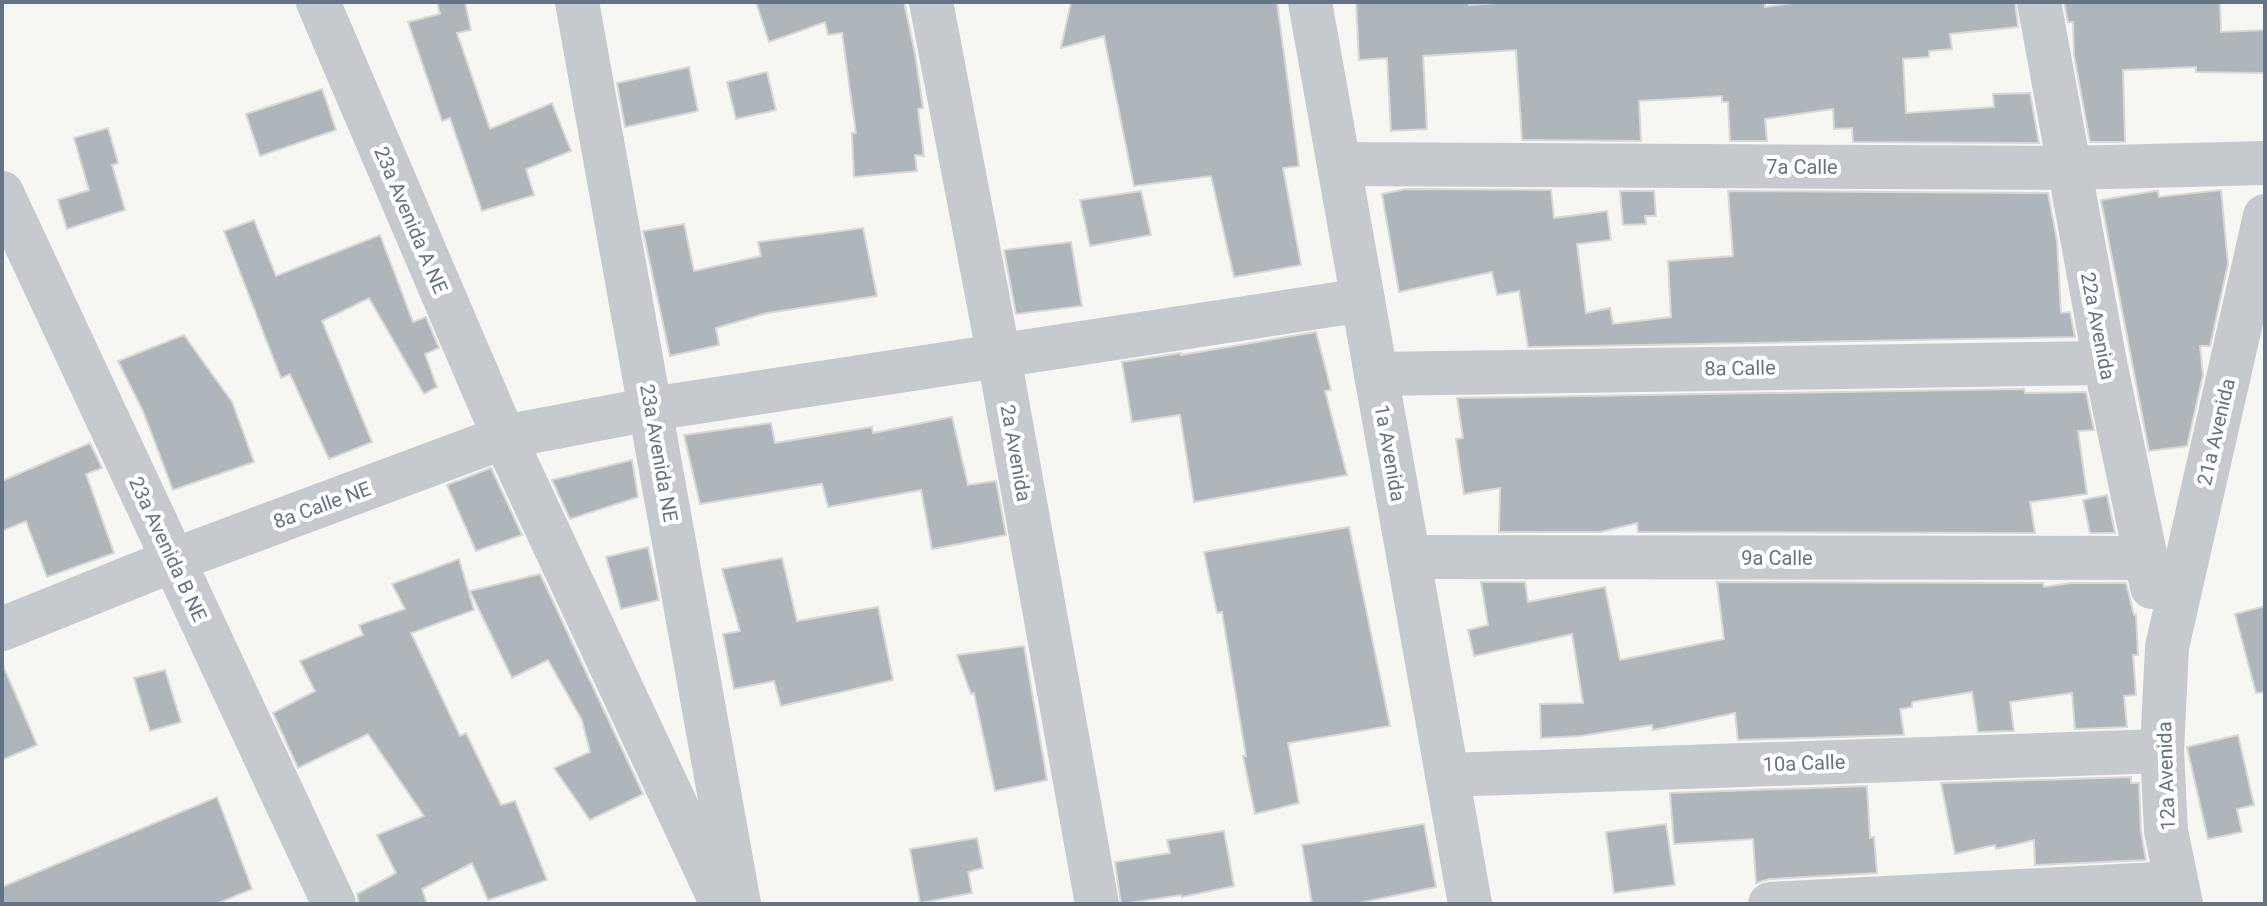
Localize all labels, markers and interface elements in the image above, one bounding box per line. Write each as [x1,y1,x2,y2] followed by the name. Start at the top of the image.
[369,143,453,297] street label: 23a Avenida A NE
[1766,155,1838,179] street label: 7a Calle
[2076,270,2120,382] street label: 22a Avenida
[1704,355,1776,381] street label: 8a Calle
[2192,376,2240,488] street label: 21a Avenida
[635,382,683,524] street label: 23a Avenida NE
[996,403,1036,503] street label: 2a Avenida
[1370,403,1410,503] street label: 1a Avenida
[124,473,212,625] street label: 23a Avenida B NE
[270,476,374,534] street label: 8a Calle NE
[1741,546,1813,570] street label: 9a Calle
[2152,721,2180,831] street label: 12a Avenida
[1762,750,1846,776] street label: 10a Calle

